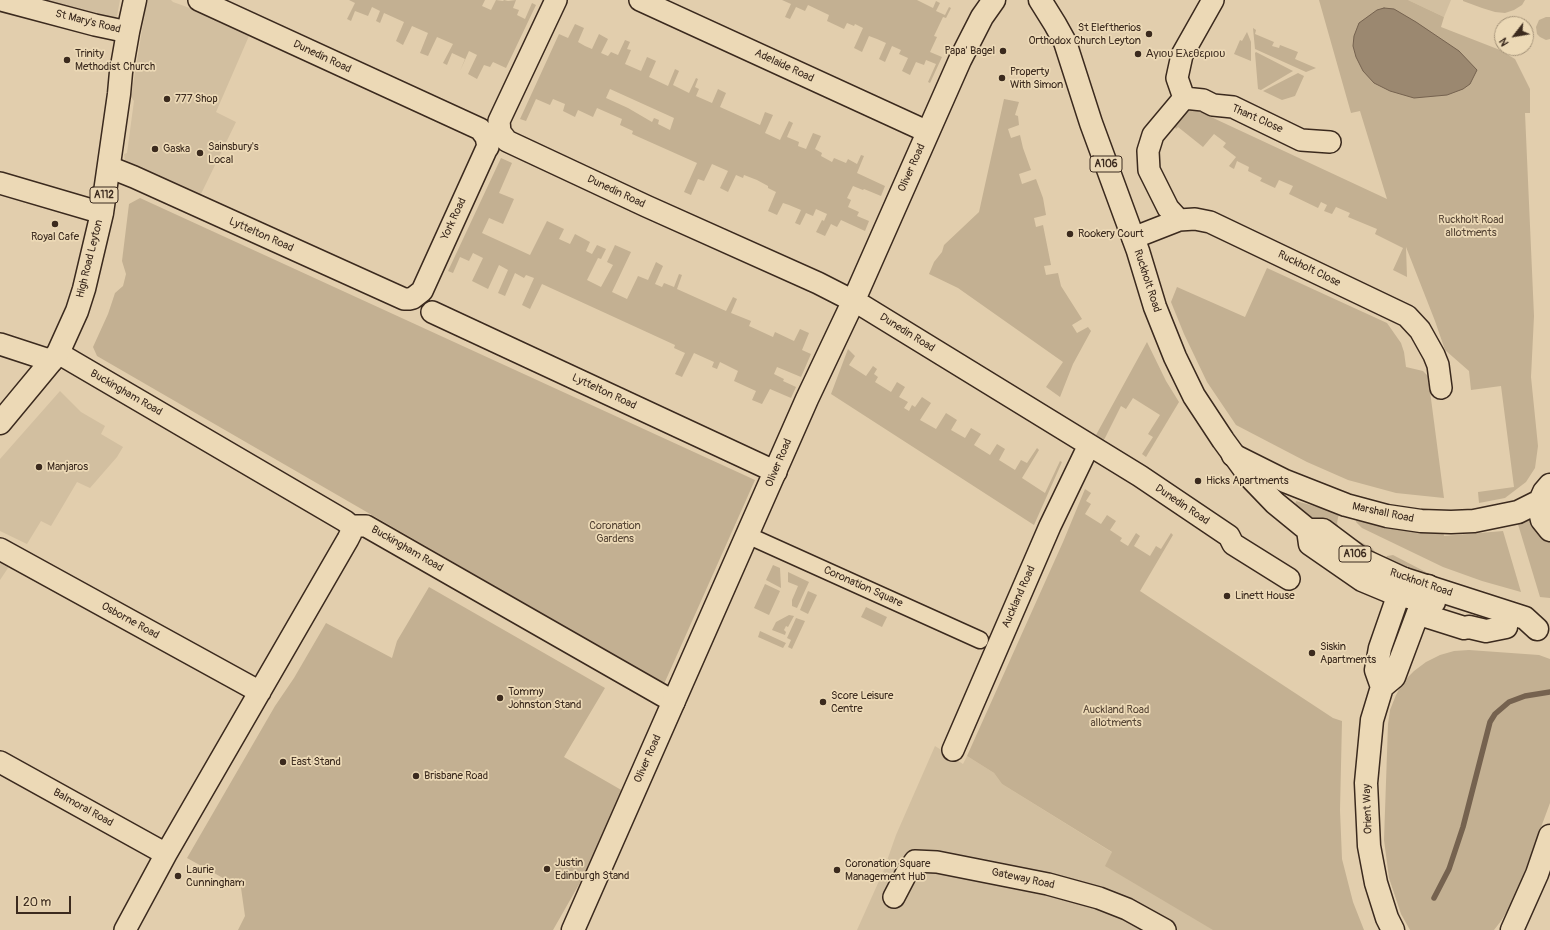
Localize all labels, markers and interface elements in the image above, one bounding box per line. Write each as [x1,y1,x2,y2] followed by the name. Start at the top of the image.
[54,7,122,37] street label: St Mary's Road
[1494,16,1534,56] north arrow
[1028,21,1141,47] place label: St Eleftherios Orthodox Church Leyton
[1144,29,1154,39] marker: St Eleftherios Orthodox Church Leyton
[1497,35,1512,48] text: N
[291,38,353,76] street label: Dunedin Road
[944,44,995,58] place label: Papa' Bagel
[998,46,1008,56] marker: Papa' Bagel
[75,47,155,73] place label: Trinity Methodist Church
[752,47,816,85] street label: Adelaide Road
[1146,47,1225,61] place label: Αγιου Ελεθεριου
[1133,49,1143,59] marker: Αγιου Ελεθεριου
[62,55,72,65] marker: Trinity Methodist Church
[1010,65,1063,91] place label: Property With Simon
[997,73,1007,83] marker: Property With Simon
[175,92,218,106] place label: 777 Shop
[162,94,172,104] marker: 777 Shop
[1229,102,1285,136] street label: Thant Close
[208,140,259,166] place label: Sainsbury's Local
[163,142,190,156] place label: Gaska
[896,142,928,194] street label: Oliver Road
[150,144,160,154] marker: Gaska
[195,148,205,158] marker: Sainsbury's Local
[1090,156,1122,172] road number: A106
[585,173,647,211] street label: Dunedin Road
[90,187,118,203] road number: A112
[439,196,469,242] street label: York Road
[1438,213,1504,239] park label: Ruckholt Road allotments
[227,215,295,255] street label: Lyttelton Road
[50,219,60,229] marker: Royal Cafe
[74,219,106,299] street label: High Road Leyton
[1078,227,1144,241] place label: Rookery Court
[1065,229,1075,239] marker: Rookery Court
[31,230,79,244] place label: Royal Cafe
[1131,248,1163,314] street label: Ruckholt Road
[1275,248,1343,290] street label: Ruckholt Close
[877,311,937,355] street label: Dunedin Road
[88,367,164,419] street label: Buckingham Road
[570,371,638,413] street label: Lyttelton Road
[763,437,795,489] street label: Oliver Road
[47,460,88,474] place label: Manjaros
[34,462,44,472] marker: Manjaros
[1206,474,1289,488] place label: Hicks Apartments
[1193,476,1203,486] marker: Hicks Apartments
[1152,482,1212,528] street label: Dunedin Road
[1351,500,1415,526] street label: Marshall Road
[589,519,641,545] park label: Coronation Gardens
[369,523,445,575] street label: Buckingham Road
[1339,546,1371,562] road number: A106
[821,564,905,610] street label: Coronation Square
[999,564,1039,630] street label: Auckland Road
[1388,566,1454,600] street label: Ruckholt Road
[1235,589,1295,603] place label: Linett House
[1222,591,1232,601] marker: Linett House
[99,600,161,642] street label: Osborne Road
[1320,640,1376,666] place label: Siskin Apartments
[1307,648,1317,658] marker: Siskin Apartments
[508,685,581,711] place label: Tommy Johnston Stand
[831,689,893,715] place label: Score Leisure Centre
[495,693,505,703] marker: Tommy Johnston Stand
[818,697,828,707] marker: Score Leisure Centre
[1083,703,1149,729] park label: Auckland Road allotments
[632,733,664,785] street label: Oliver Road
[291,755,341,769] place label: East Stand
[278,757,288,767] marker: East Stand
[424,769,488,783] place label: Brisbane Road
[411,771,421,781] marker: Brisbane Road
[1361,784,1375,834] street label: Orient Way
[51,786,115,830] street label: Balmoral Road
[555,856,629,882] place label: Justin Edinburgh Stand
[845,857,930,883] place label: Coronation Square Management Hub
[186,863,245,889] place label: Laurie Cunningham
[542,864,552,874] marker: Justin Edinburgh Stand
[832,865,842,875] marker: Coronation Square Management Hub
[990,866,1056,892] street label: Gateway Road
[173,871,183,881] marker: Laurie Cunningham
[18,888,73,914] scale bar
[23,895,51,910] text: 20 m

